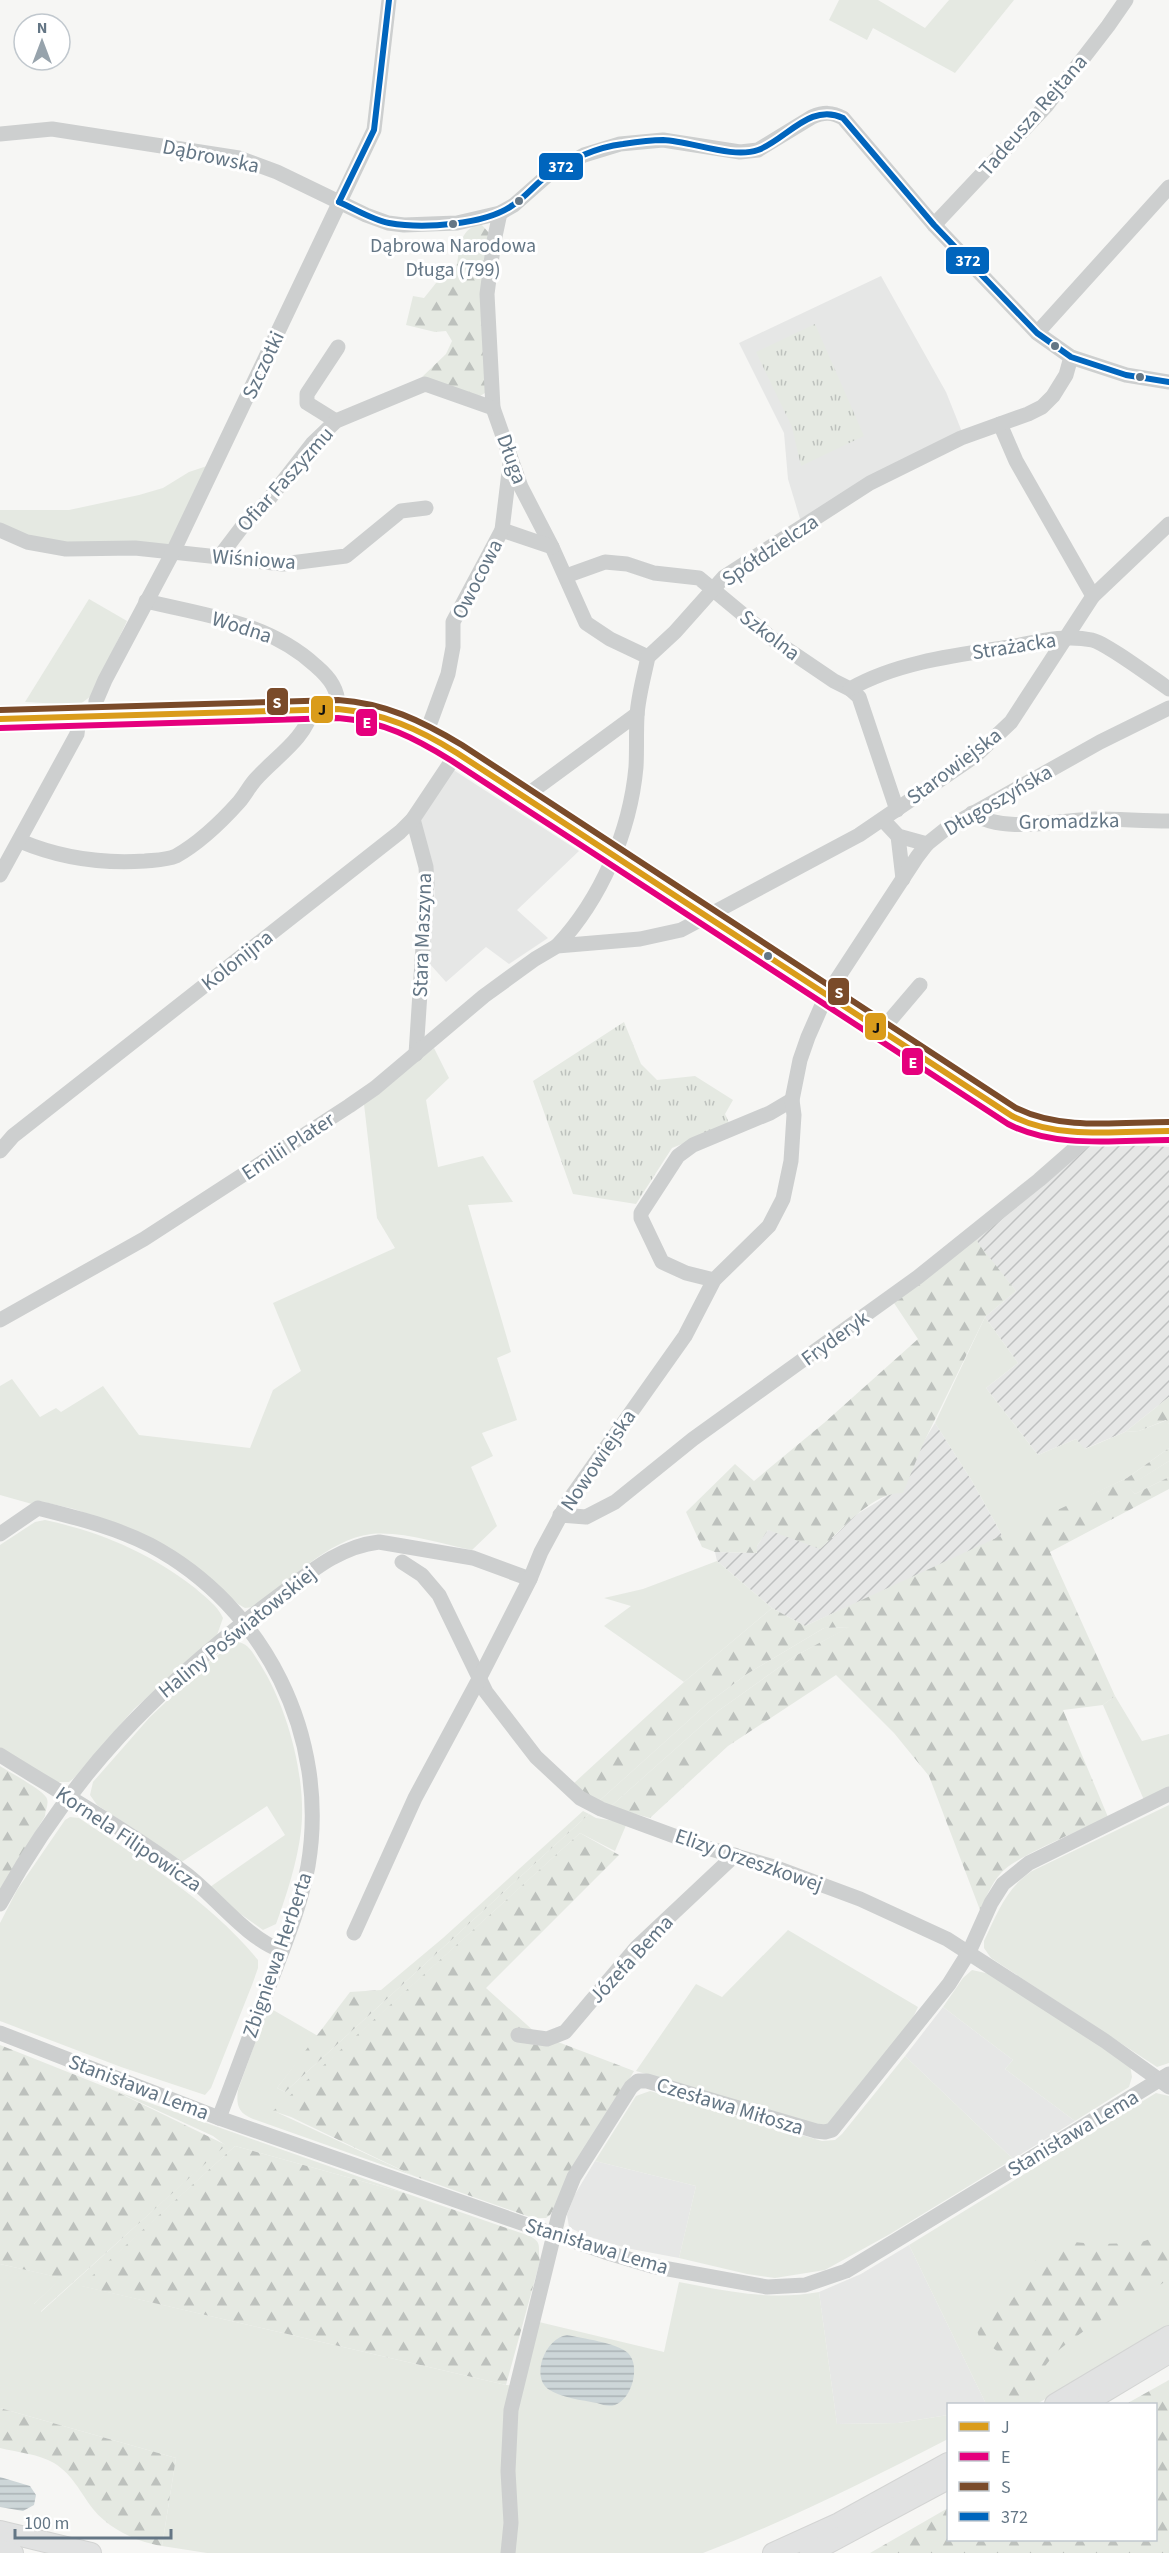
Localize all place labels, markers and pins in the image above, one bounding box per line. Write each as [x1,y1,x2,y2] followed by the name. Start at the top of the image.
[513,195,525,207] unlabelled marker
[447,218,459,230] marker: Dąbrowa Narodowa Długa (799)
[370,232,536,284] place label: Dąbrowa Narodowa Długa (799)
[1049,340,1061,352] unlabelled marker
[1134,371,1146,383] unlabelled marker
[762,950,774,962] unlabelled marker

